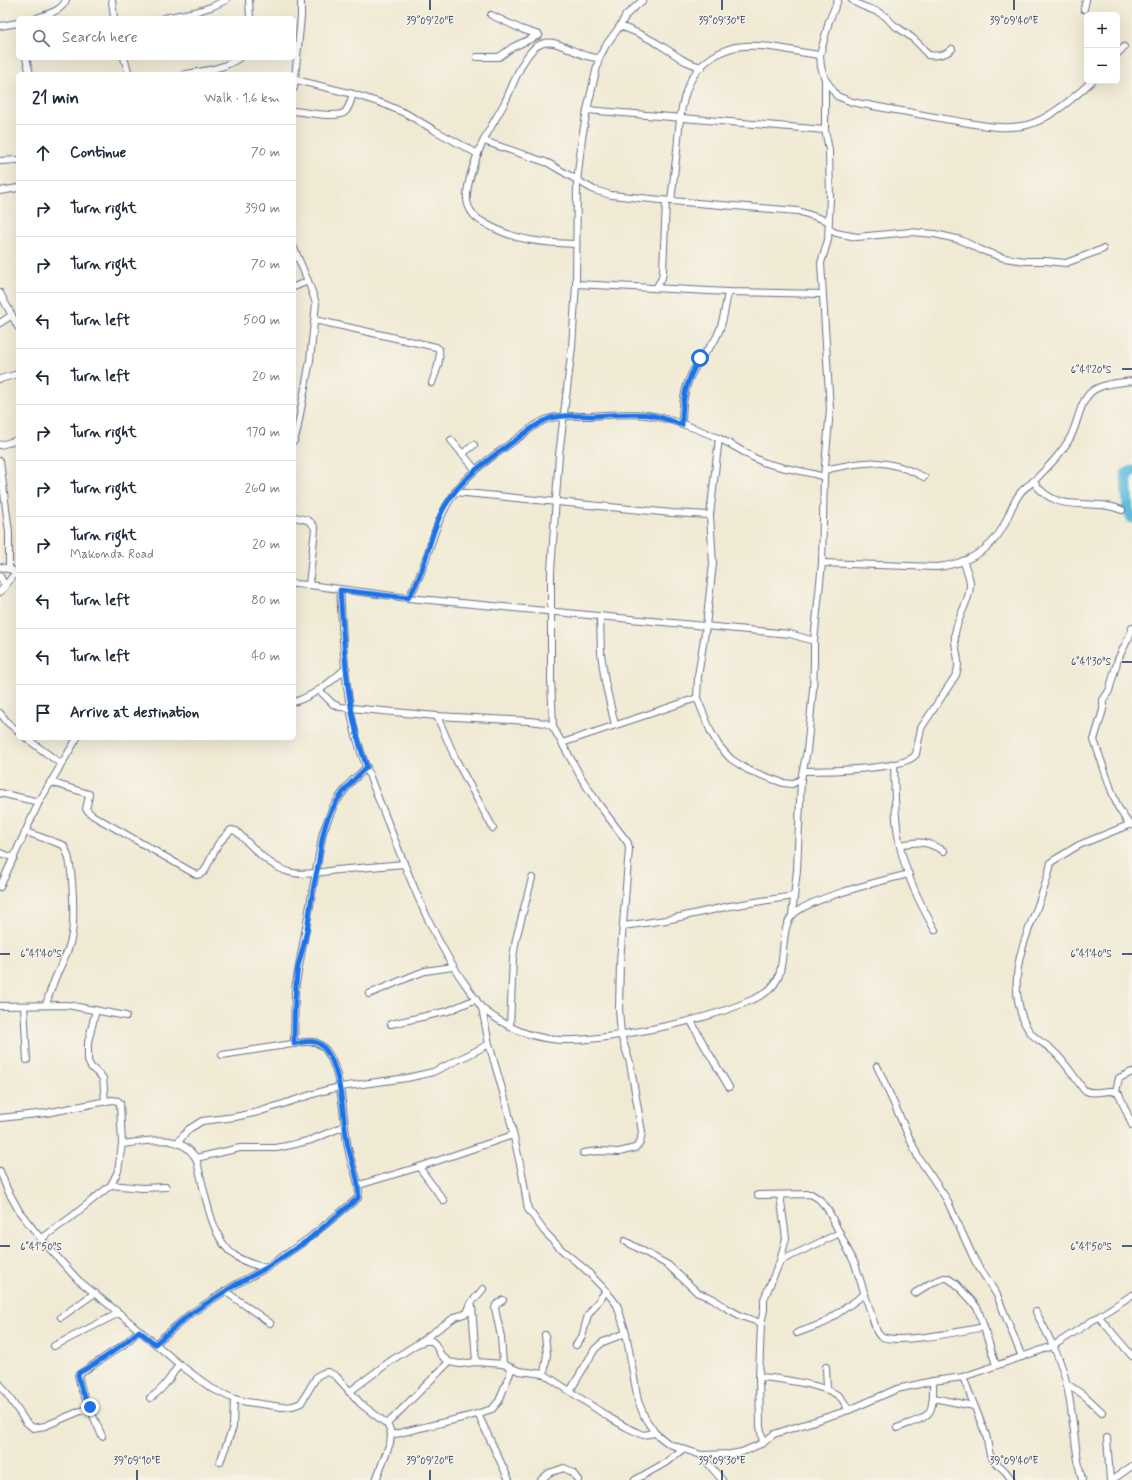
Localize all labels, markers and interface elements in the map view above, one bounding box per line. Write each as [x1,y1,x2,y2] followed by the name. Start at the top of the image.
[1084,12,1120,84] map controls
[1084,12,1120,48] button: +
[406,14,454,28] text: 39°09'20"E
[698,14,746,28] text: 39°09'30"E
[990,14,1038,28] text: 39°09'40"E
[16,16,296,60] search box
[30,27,52,49] icon: search
[62,28,138,48] text: Search here
[1084,48,1120,84] button: −
[32,87,79,109] text: 21 min
[204,90,280,107] text: Walk · 1.6 km
[32,142,54,164] icon: ahead
[70,143,126,163] text: Continue
[251,144,280,161] text: 70 m
[32,198,54,220] icon: right
[70,199,137,219] text: Turn right
[245,200,280,217] text: 390 m
[32,254,54,276] icon: right
[70,255,137,275] text: Turn right
[251,256,280,273] text: 70 m
[32,310,54,332] icon: left
[70,311,130,331] text: Turn left
[243,312,280,329] text: 500 m
[691,349,709,367] route start
[1071,363,1112,377] text: 6°41'20"S
[32,366,54,388] icon: left
[70,367,130,387] text: Turn left
[252,368,280,385] text: 20 m
[32,422,54,444] icon: right
[70,423,137,443] text: Turn right
[246,424,280,441] text: 170 m
[32,478,54,500] icon: right
[70,479,137,499] text: Turn right
[245,480,280,497] text: 260 m
[70,526,137,546] text: Turn right
[32,534,54,556] icon: right
[252,536,280,553] text: 20 m
[70,546,154,563] text: Makonda Road
[32,590,54,612] icon: left
[70,591,130,611] text: Turn left
[251,592,280,609] text: 80 m
[32,646,54,668] icon: left
[70,647,130,667] text: Turn left
[251,648,280,665] text: 40 m
[1071,655,1112,669] text: 6°41'30"S
[32,702,54,724] icon: arrive
[70,703,199,723] text: Arrive at destination
[20,947,62,961] text: 6°41'40"S
[1070,947,1112,961] text: 6°41'40"S
[20,1240,62,1254] text: 6°41'50"S
[1070,1240,1112,1254] text: 6°41'50"S
[81,1398,99,1416] route end
[113,1454,161,1468] text: 39°09'10"E
[406,1454,454,1468] text: 39°09'20"E
[698,1454,746,1468] text: 39°09'30"E
[990,1454,1038,1468] text: 39°09'40"E

